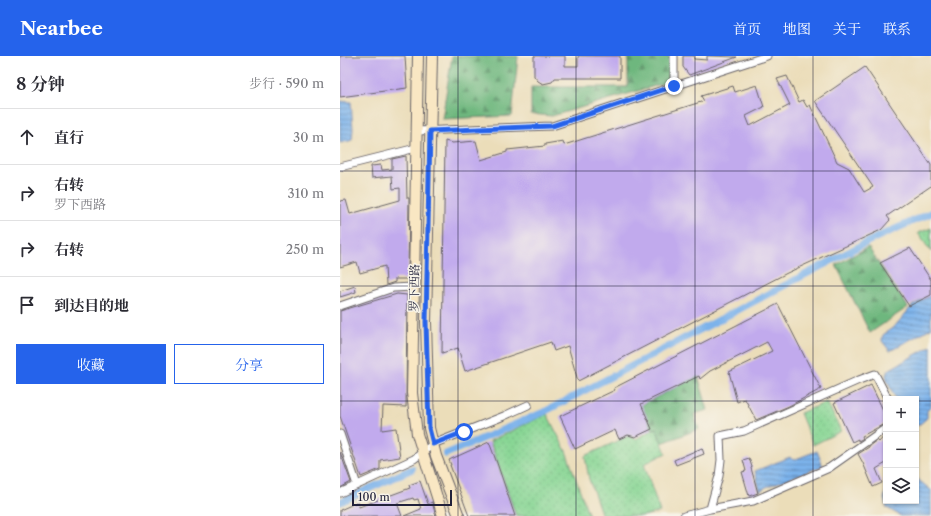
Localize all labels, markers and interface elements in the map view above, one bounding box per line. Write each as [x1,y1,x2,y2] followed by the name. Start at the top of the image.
[20,17,103,40] text: Nearbee
[733,20,761,38] text: 首页
[783,20,811,38] text: 地图
[833,20,861,38] text: 关于
[883,20,911,38] text: 联系
[16,74,65,94] text: 8 分钟
[249,75,324,91] text: 步行 · 590 m
[665,77,683,95] route end
[16,126,38,148] icon: ahead
[54,128,84,147] text: 直行
[293,129,324,145] text: 30 m
[54,175,84,194] text: 右转
[16,182,38,204] icon: right
[288,185,324,201] text: 310 m
[54,196,106,212] text: 罗下西路
[16,238,38,260] icon: right
[54,240,84,259] text: 右转
[286,241,324,257] text: 250 m
[406,264,422,312] street label: 罗下西路
[16,294,38,316] icon: arrive
[54,296,129,315] text: 到达目的地
[16,344,166,384] button: 收藏
[174,344,324,384] button: 分享
[883,396,919,504] map controls
[883,396,919,432] button: +
[455,423,473,441] route start
[883,432,919,468] button: −
[883,468,919,504] button: layers
[352,488,452,507] scale bar
[358,490,390,504] text: 100 m

